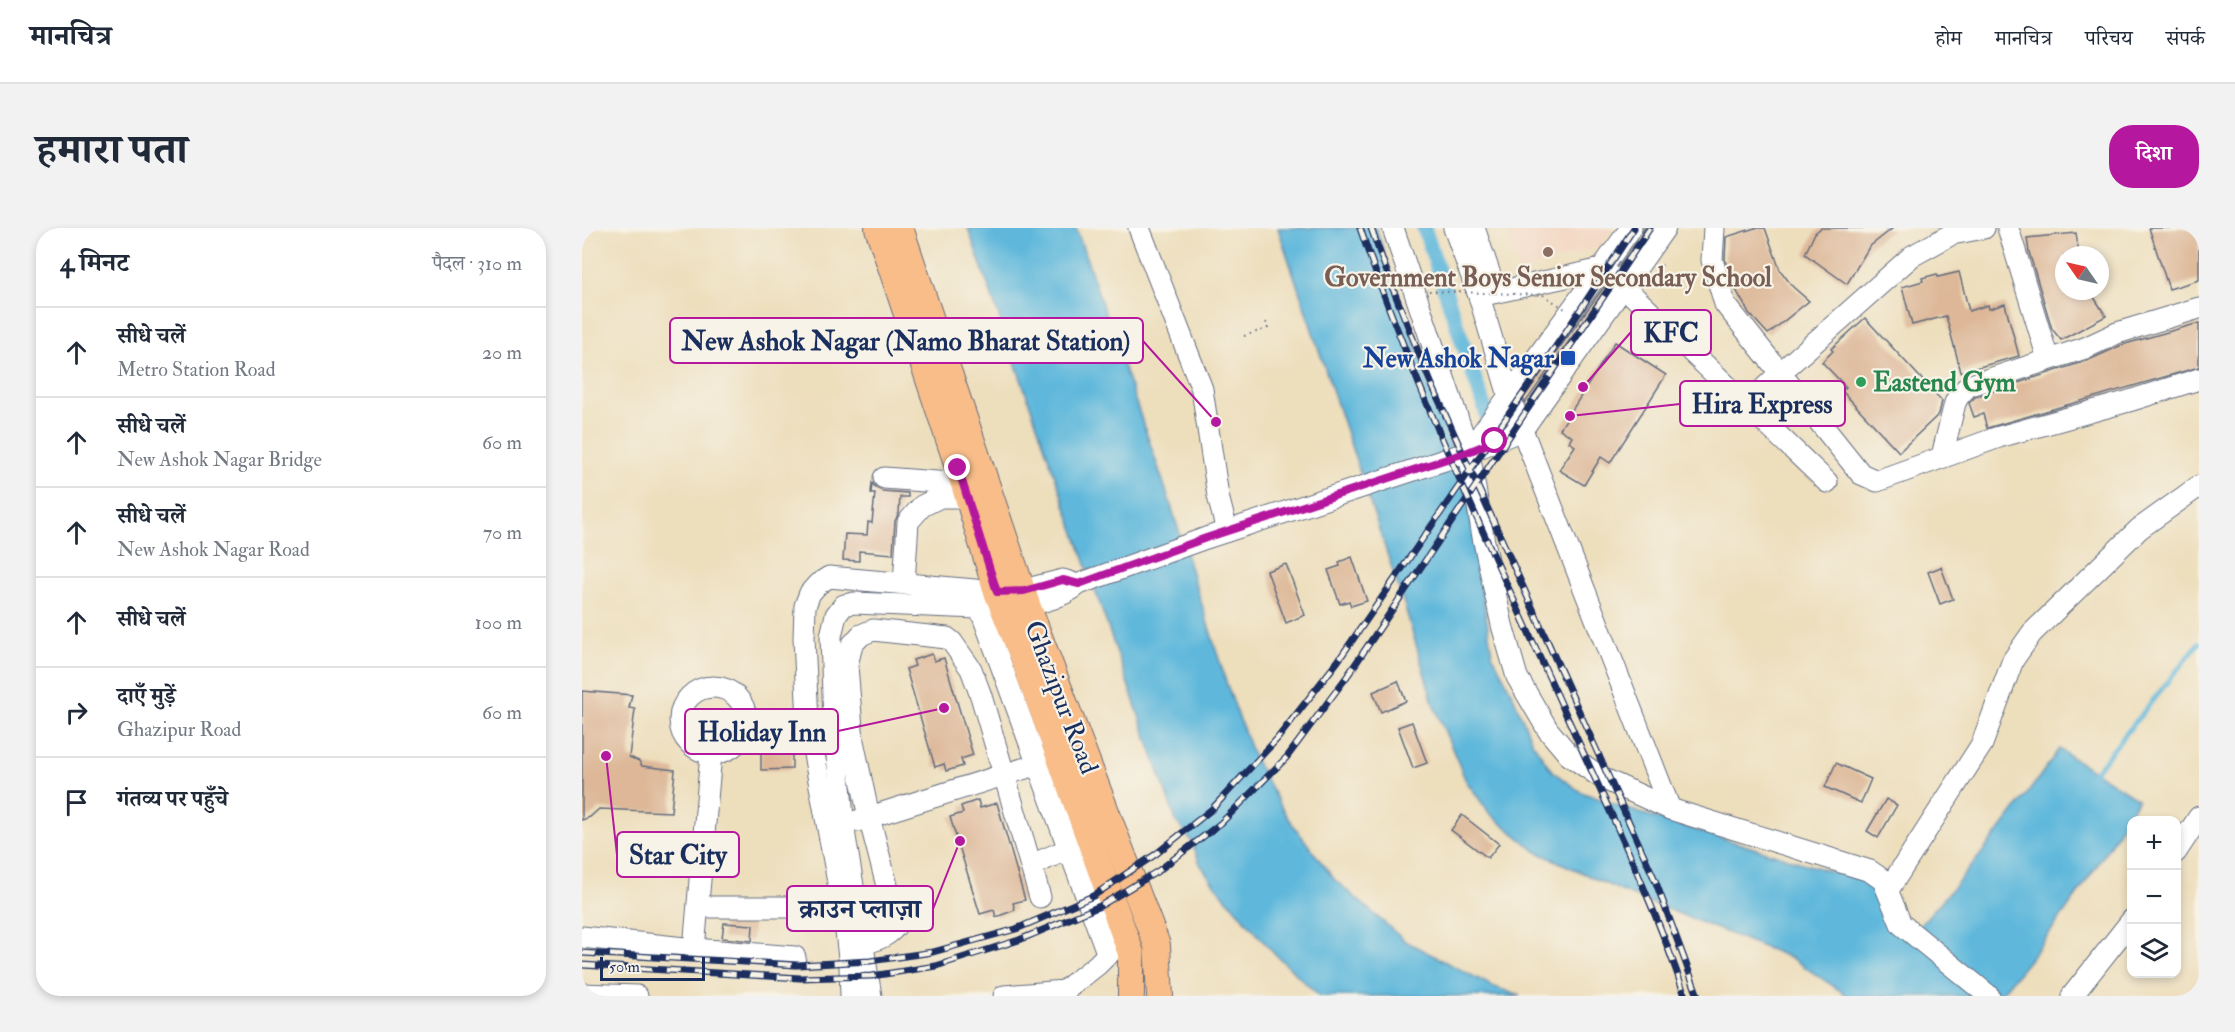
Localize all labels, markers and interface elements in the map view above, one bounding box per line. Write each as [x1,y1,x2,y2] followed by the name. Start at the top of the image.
[30,19,112,54] text: मानचित्र
[1935,25,1962,52] text: होम
[1995,25,2052,52] text: मानचित्र
[2085,25,2133,52] text: परिचय
[2166,25,2205,52] text: संपर्क
[36,124,188,176] text: हमारा पता
[2109,125,2199,188] button: दिशा
[1541,245,1555,259] marker: Government Boys Senior Secondary School
[2055,246,2109,300] north arrow
[60,247,129,279] text: 4 मिनट
[432,251,522,276] text: पैदल · 310 m
[1324,262,1772,295] place label: Government Boys Senior Secondary School
[1631,310,1711,355] callout: KFC
[1643,317,1699,350] text: KFC
[670,318,1143,363] callout: New Ashok Nagar (Namo Bharat Station)
[117,322,185,350] text: सीधे चलें
[681,325,1130,359] text: New Ashok Nagar (Namo Bharat Station)
[60,336,93,369] icon: ahead
[482,340,522,365] text: 20 m
[1362,343,1554,376] place label: New Ashok Nagar
[1559,349,1577,367] marker: New Ashok Nagar
[117,357,276,382] text: Metro Station Road
[1873,367,2017,400] place label: Eastend Gym
[1854,375,1868,389] marker: Eastend Gym
[1680,381,1845,426] callout: Hira Express
[1692,388,1832,422] text: Hira Express
[117,412,185,440] text: सीधे चलें
[60,426,93,459] icon: ahead
[1481,427,1507,453] route start
[482,430,522,455] text: 60 m
[117,447,322,472] text: New Ashok Nagar Bridge
[944,454,970,480] route end
[117,502,185,530] text: सीधे चलें
[60,516,93,549] icon: ahead
[483,520,522,545] text: 70 m
[117,537,310,562] text: New Ashok Nagar Road
[117,605,185,633] text: सीधे चलें
[60,606,93,639] icon: ahead
[475,610,522,635] text: 100 m
[1016,616,1105,779] street label: Ghazipur Road
[117,682,176,710] text: दाएँ मुड़ें
[60,696,93,729] icon: right
[482,700,522,725] text: 60 m
[685,709,838,754] callout: Holiday Inn
[697,716,827,750] text: Holiday Inn
[117,717,241,742] text: Ghazipur Road
[117,785,228,813] text: गंतव्य पर पहुँचे
[60,786,93,819] icon: arrive
[2127,816,2181,978] map controls
[2127,816,2181,870] button: +
[617,832,739,877] callout: Star City
[629,839,728,873] text: Star City
[2127,870,2181,924] button: −
[787,886,933,931] callout: क्राउन प्लाज़ा
[797,893,923,926] text: क्राउन प्लाज़ा
[2127,924,2181,978] button: layers
[600,954,705,982] scale bar
[609,957,640,977] text: 50 m

